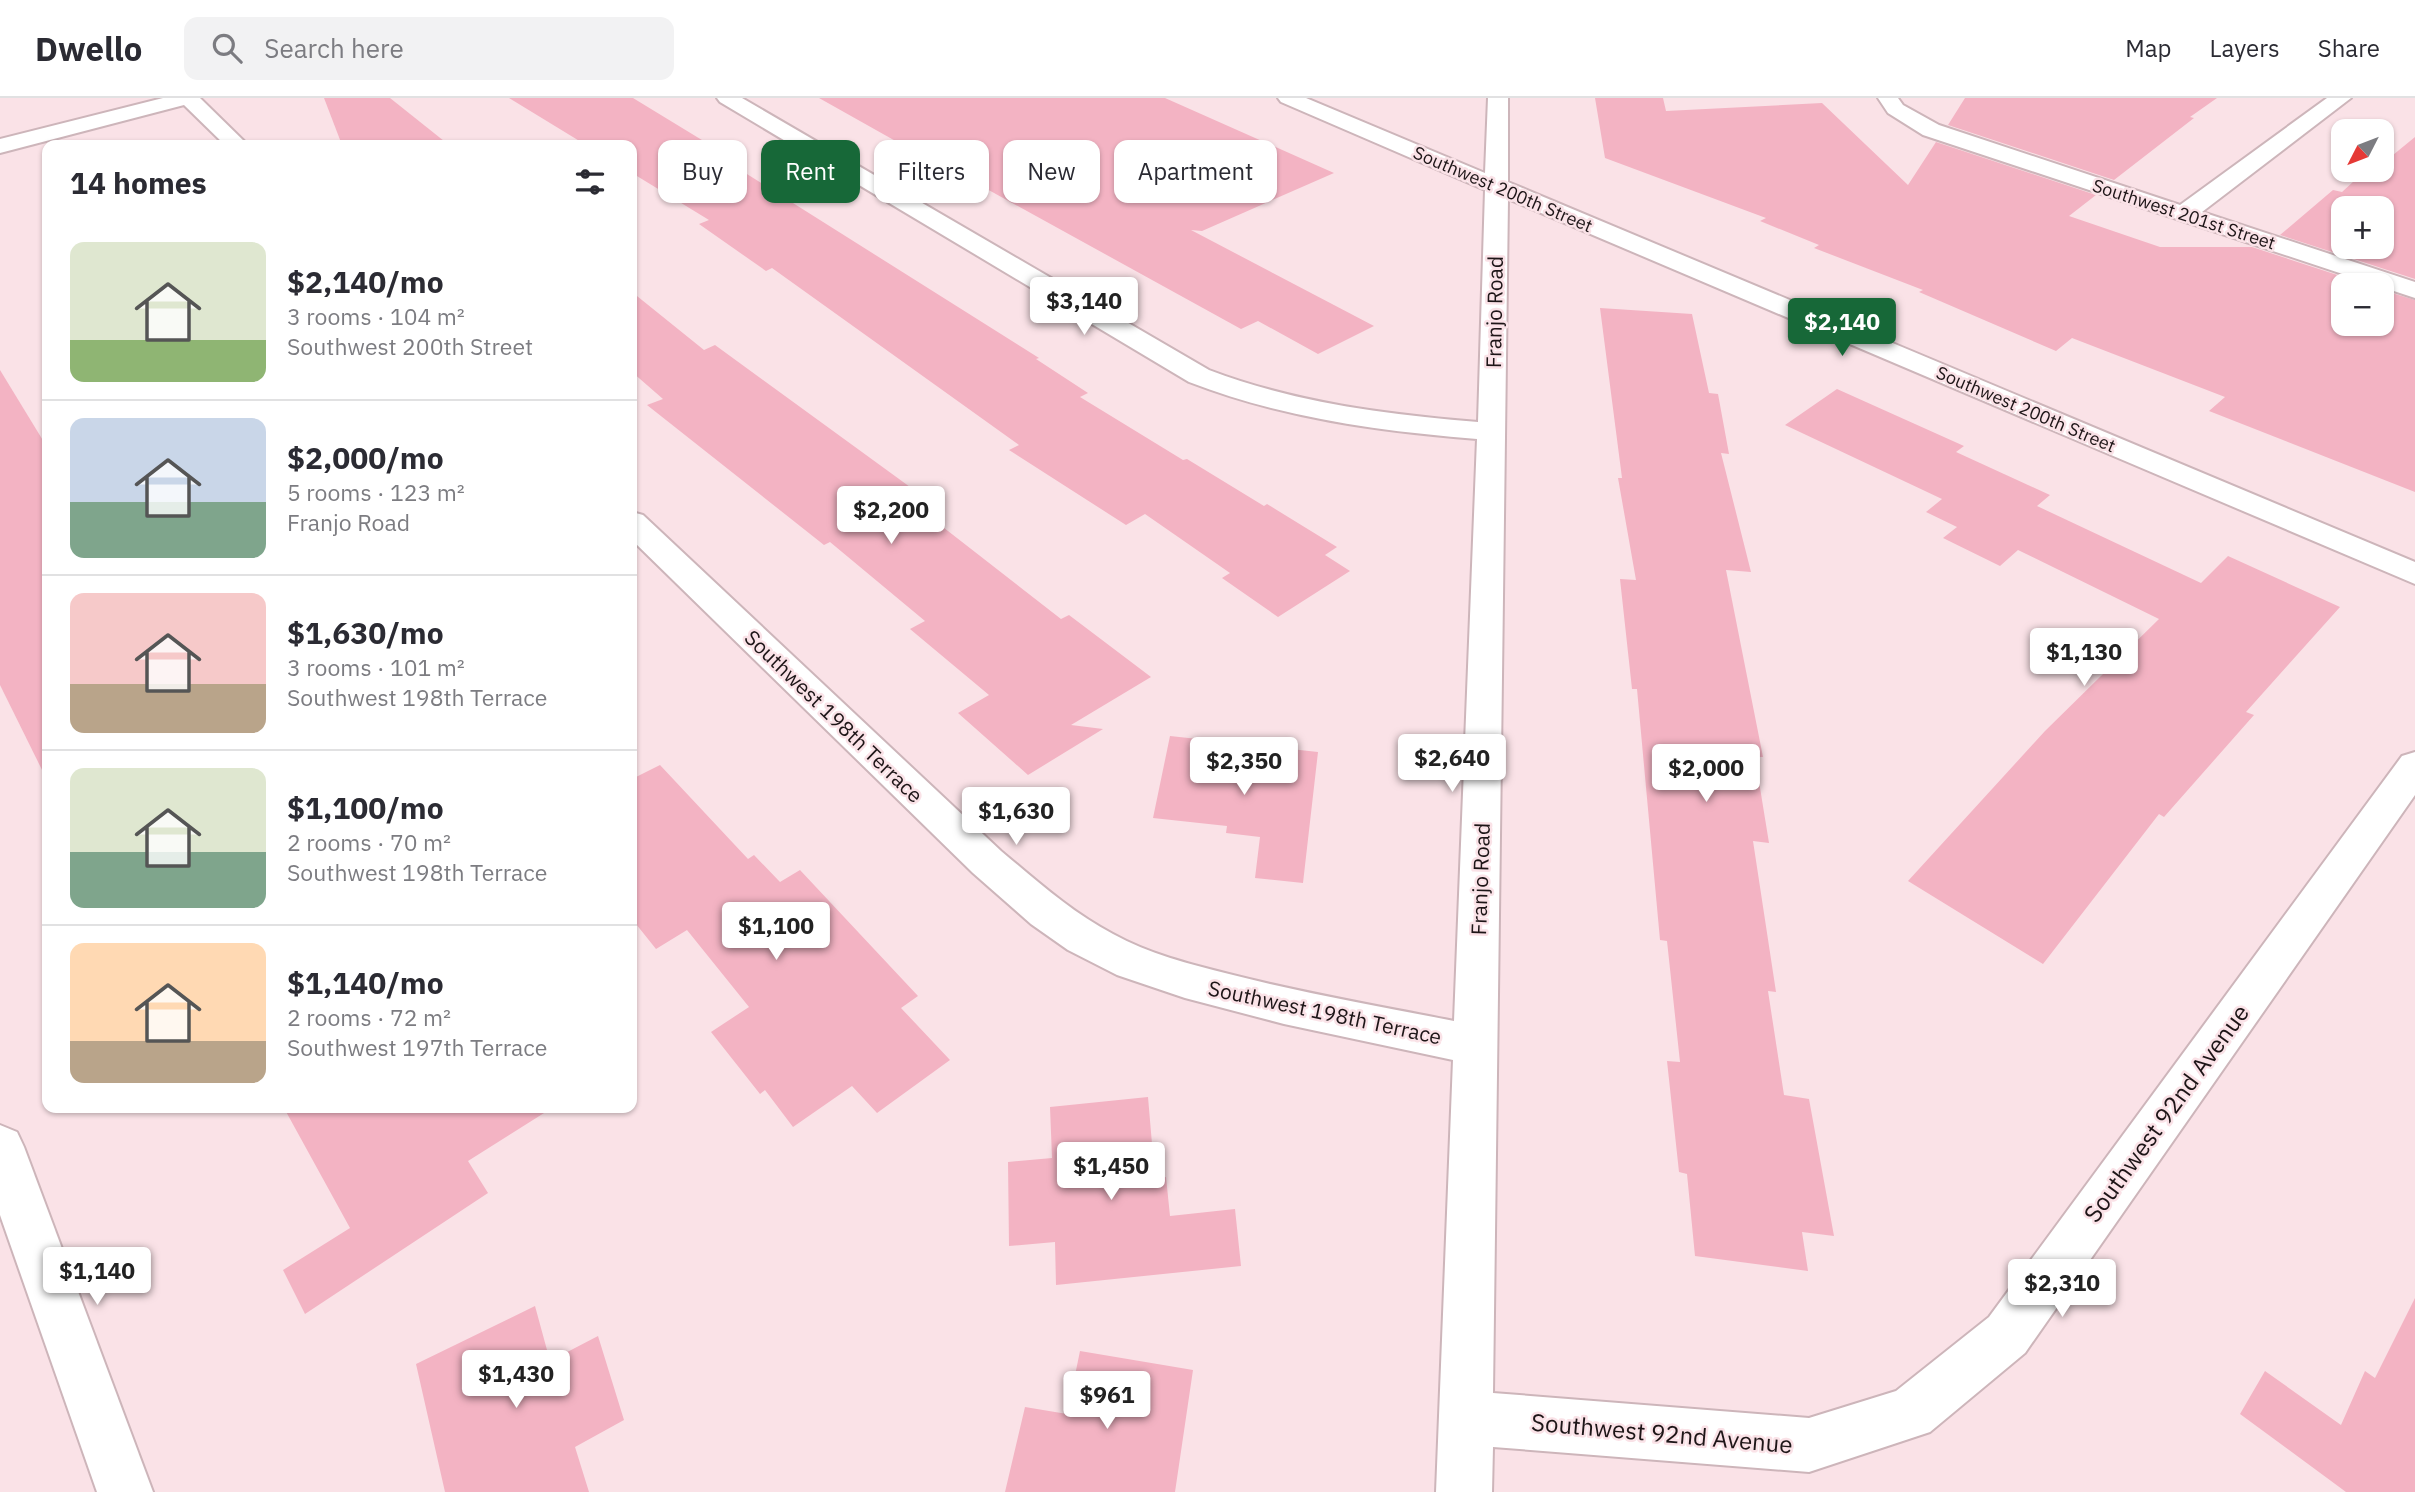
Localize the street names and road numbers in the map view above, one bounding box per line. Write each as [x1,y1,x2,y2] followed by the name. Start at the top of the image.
[1410,141,1596,237] street label: Southwest 200th Street
[2090,174,2278,254] street label: Southwest 201st Street
[1479,256,1509,368] street label: Franjo Road
[1933,361,2119,457] street label: Southwest 200th Street
[739,623,929,809] street label: Southwest 198th Terrace
[1464,822,1496,936] street label: Franjo Road
[1206,974,1444,1050] street label: Southwest 198th Terrace
[2076,998,2256,1228] street label: Southwest 92nd Avenue
[1530,1406,1794,1460] street label: Southwest 92nd Avenue

